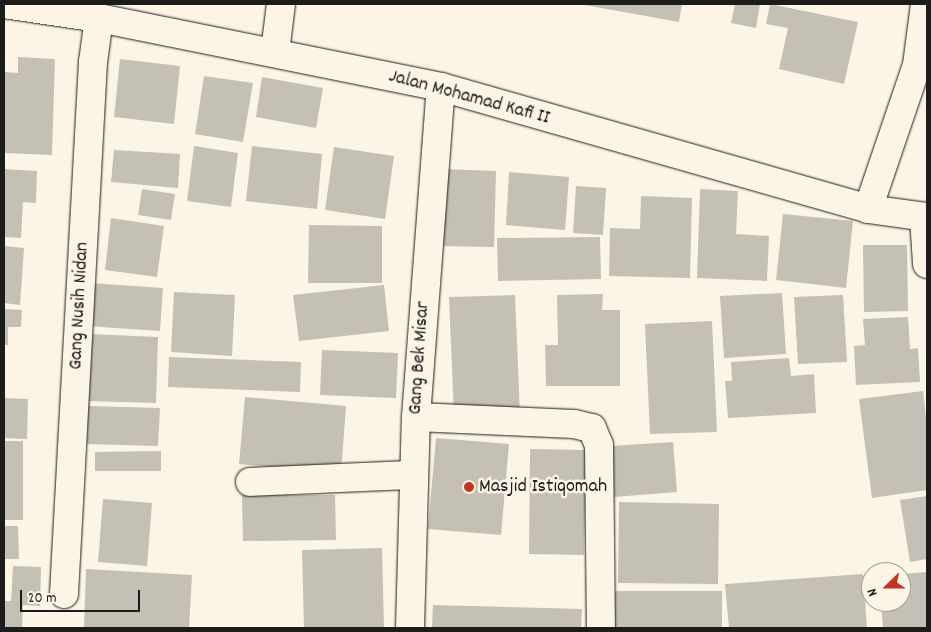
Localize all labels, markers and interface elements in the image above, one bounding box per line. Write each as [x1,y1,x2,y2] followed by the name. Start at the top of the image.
[386,65,552,131] street label: Jalan Mohamad Kafi II
[65,241,95,371] street label: Gang Nusih Nidan
[404,300,436,416] street label: Gang Bek Misar
[479,475,607,499] place label: Masjid Istiqomah
[463,481,475,493] marker: Masjid Istiqomah
[861,562,911,612] north arrow
[22,580,142,612] scale bar
[862,585,884,599] text: N
[28,588,56,610] text: 20 m

